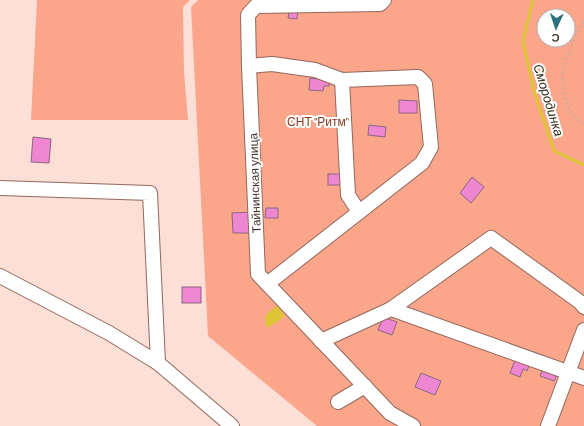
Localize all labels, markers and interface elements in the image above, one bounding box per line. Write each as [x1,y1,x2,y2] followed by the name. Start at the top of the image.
[536,8,576,48] north arrow
[551,32,560,45] text: С
[530,62,568,138] water label: Смородинка
[287,114,349,128] park label: СНТ "Ритм"
[245,132,264,233] street label: Тайнинская улица

